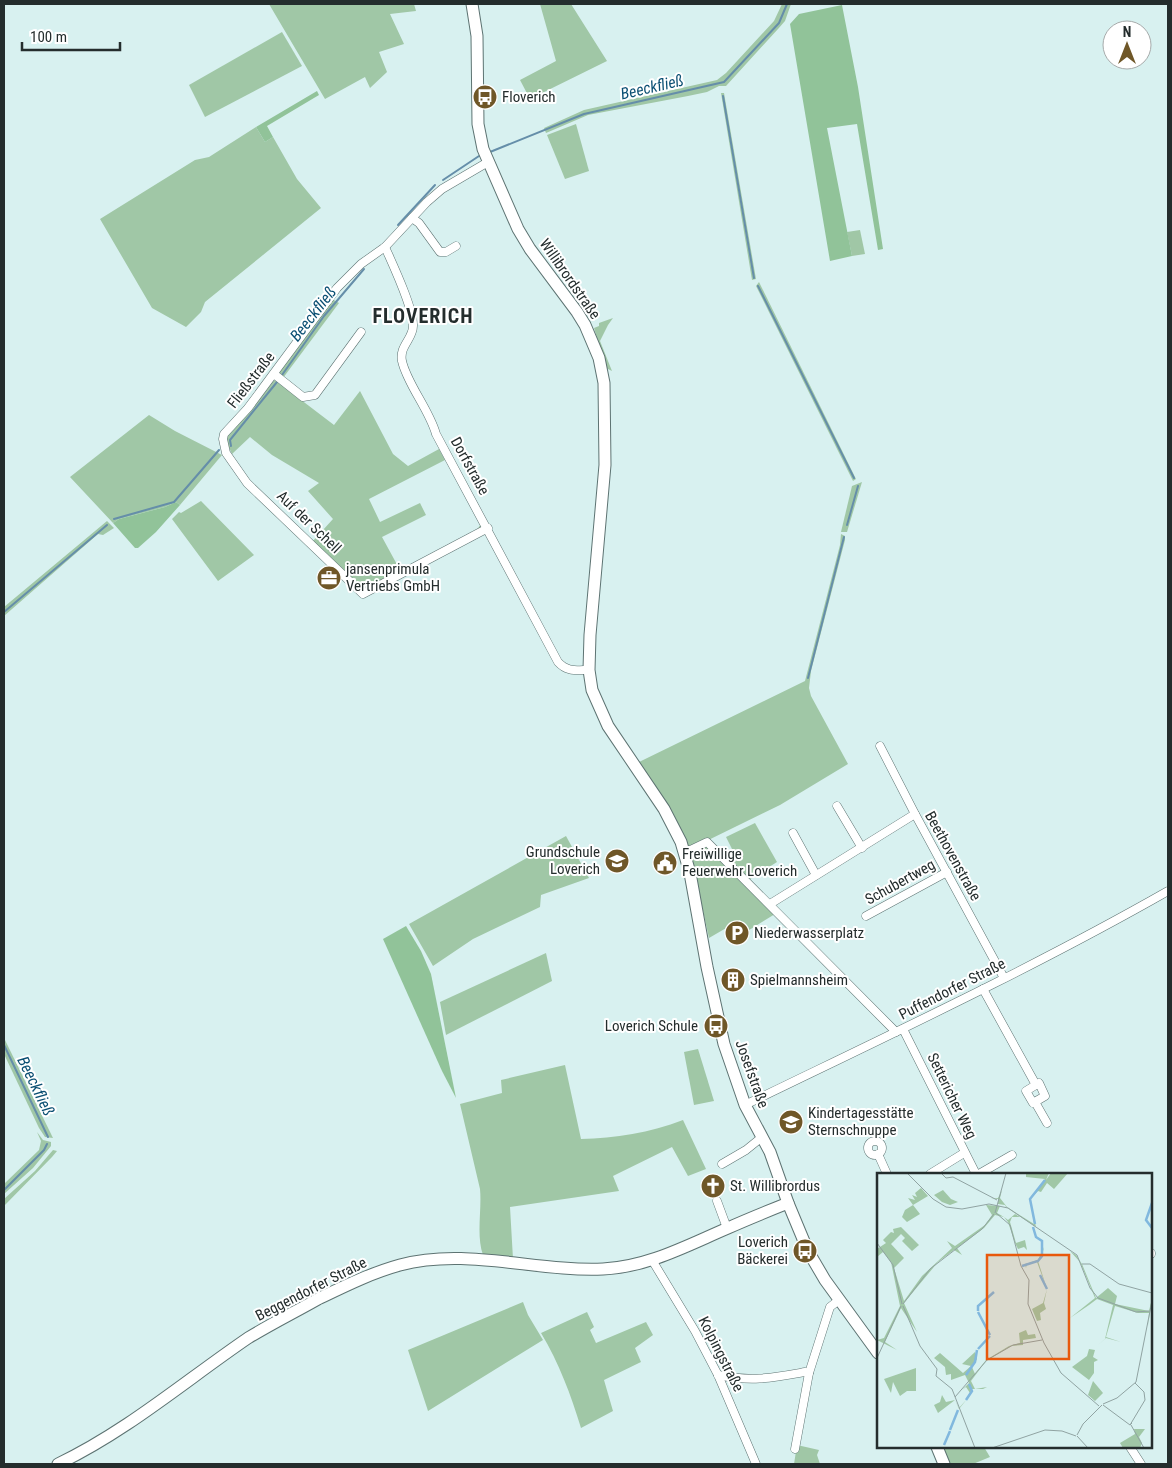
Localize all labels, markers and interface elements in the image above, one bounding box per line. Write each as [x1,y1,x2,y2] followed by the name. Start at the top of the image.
[22,20,120,52] scale bar
[1102,20,1152,70] north arrow
[1123,24,1131,40] text: N
[30,28,67,46] text: 100 m
[619,71,685,103] water label: Beeckfließ
[472,84,498,110] bus stop icon: Floverich
[502,88,556,106] place label: Floverich
[536,235,604,323] street label: Willibrordstraße
[286,283,340,345] water label: Beeckfließ
[373,304,473,328] district label: FLOVERICH
[223,348,279,412] street label: Fließstraße
[447,434,493,498] street label: Dorfstraße
[273,487,345,557] street label: Auf der Schell
[345,560,440,595] place label: jansenprimula Vertriebs GmbH
[316,565,342,591] office icon: jansenprimula Vertriebs GmbH
[921,808,985,904] street label: Beethovenstraße
[526,843,600,878] place label: Grundschule Loverich
[682,845,797,880] place label: Freiwillige Feuerwehr Loverich
[604,848,630,874] school or university icon: Grundschule Loverich
[652,850,678,876] public building icon: Freiwillige Feuerwehr Loverich
[862,855,938,909] street label: Schubertweg
[724,920,750,946] parking icon: Niederwasserplatz
[754,924,864,942] place label: Niederwasserplatz
[896,954,1008,1024] street label: Puffendorfer Straße
[720,967,746,993] building icon: Spielmannsheim
[750,971,848,989] place label: Spielmannsheim
[703,1013,729,1039] bus stop icon: Loverich Schule
[605,1017,698,1035] place label: Loverich Schule
[731,1038,773,1110] street label: Josefstraße
[923,1050,981,1142] street label: Settericher Weg
[13,1053,59,1119] water label: Beeckfließ
[808,1104,914,1139] place label: Kindertagesstätte Sternschnuppe
[778,1109,804,1135] school or university icon: Kindertagesstätte Sternschnuppe
[700,1173,726,1199] church icon: St. Willibrordus
[877,1173,1152,1448] inset map
[730,1177,820,1195] place label: St. Willibrordus
[737,1233,788,1268] place label: Loverich Bäckerei
[792,1238,818,1264] bus stop icon: Loverich Bäckerei
[253,1253,369,1325] street label: Beggendorfer Straße
[694,1313,748,1395] street label: Kolpingstraße

